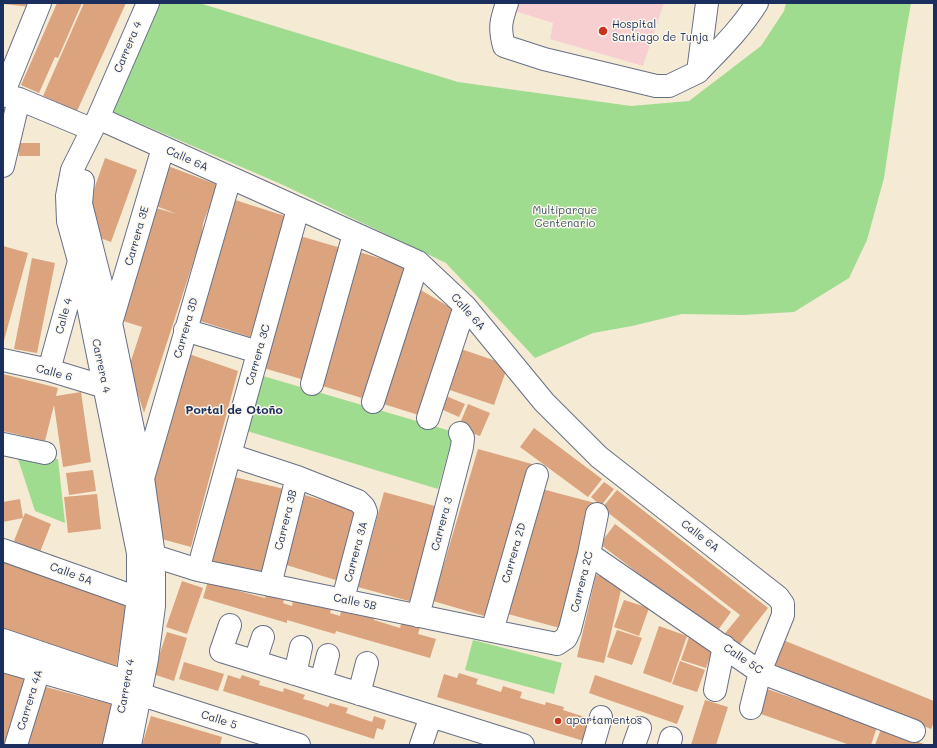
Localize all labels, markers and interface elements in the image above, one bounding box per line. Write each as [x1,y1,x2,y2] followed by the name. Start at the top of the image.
[612,18,709,44] place label: Hospital Santiago de Tunja
[111,19,145,75] street label: Carrera 4
[597,25,609,37] marker: Hospital Santiago de Tunja
[164,144,210,174] street label: Calle 6A
[533,204,597,230] park label: Multiparque Centenario
[122,205,152,267] street label: Carrera 3E
[448,291,488,333] street label: Calle 6A
[53,296,75,336] street label: Calle 4
[171,296,201,360] street label: Carrera 3D
[243,323,273,387] street label: Carrera 3C
[89,338,113,394] street label: Carrera 4
[34,362,74,384] street label: Calle 6
[185,403,283,417] district label: Portal de Otoño
[272,488,300,552] street label: Carrera 3B
[429,496,455,552] street label: Carrera 3
[678,517,722,555] street label: Calle 6A
[342,520,370,584] street label: Carrera 3A
[499,521,529,585] street label: Carrera 2D
[568,550,596,614] street label: Carrera 2C
[48,560,94,588] street label: Calle 5A
[332,591,378,613] street label: Calle 5B
[721,641,765,677] street label: Calle 5C
[115,658,137,714] street label: Carrera 4
[15,668,45,732] street label: Carrera 4A
[199,708,239,732] street label: Calle 5
[566,714,642,728] place label: apartamentos
[553,716,563,726] marker: apartamentos

